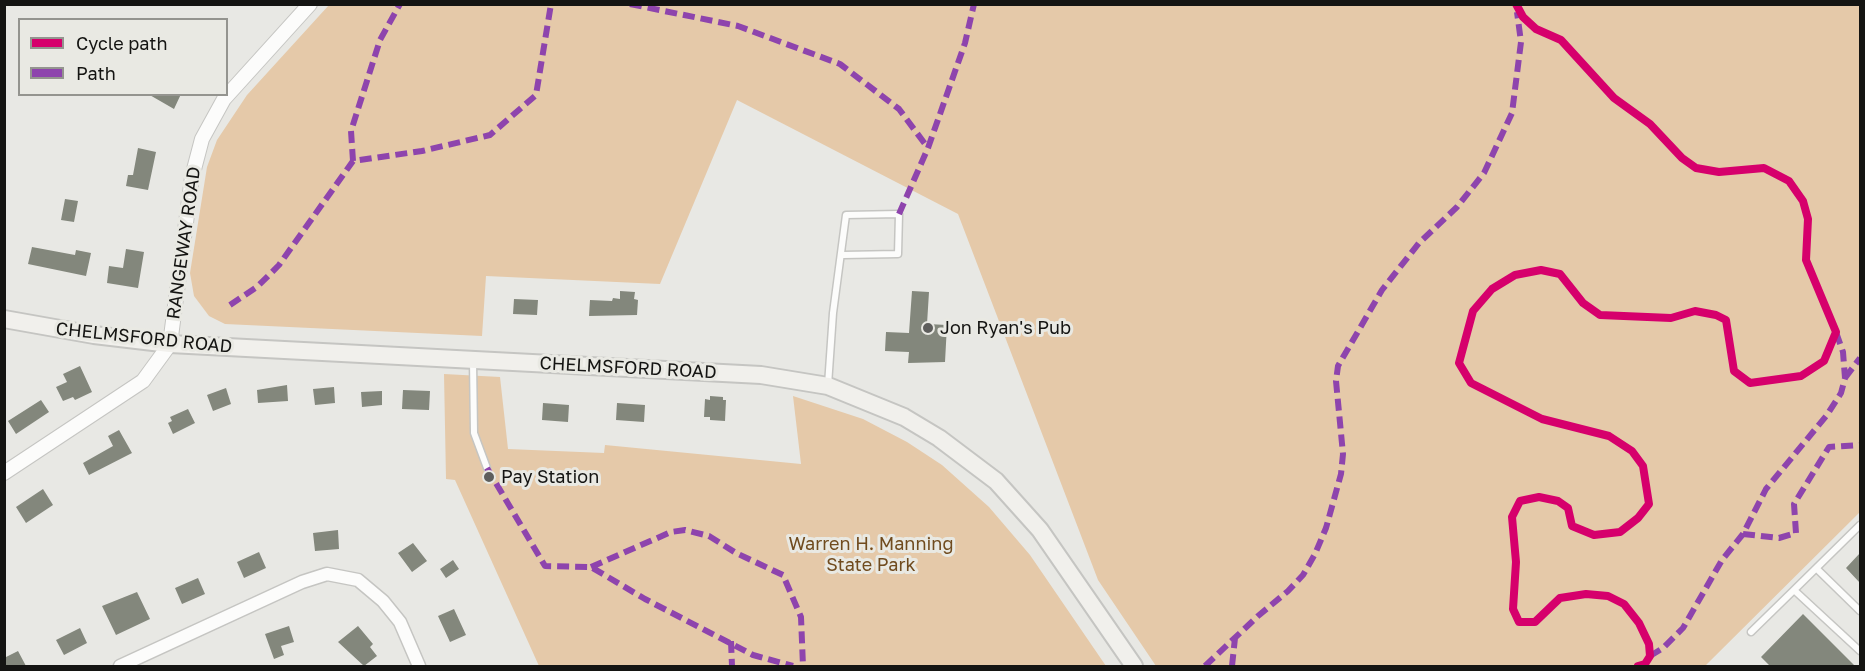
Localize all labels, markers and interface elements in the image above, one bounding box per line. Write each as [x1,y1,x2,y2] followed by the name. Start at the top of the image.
[18,18,228,96] legend
[76,32,168,54] text: Cycle path
[76,62,116,84] text: Path
[163,165,205,321] street label: RANGEWAY ROAD
[940,317,1071,339] place label: Jon Ryan's Pub
[55,318,233,358] street label: CHELMSFORD ROAD
[921,321,935,335] marker: Jon Ryan's Pub
[539,353,717,383] street label: CHELMSFORD ROAD
[501,466,599,488] place label: Pay Station
[482,470,496,484] marker: Pay Station
[789,533,953,576] park label: Warren H. Manning State Park

